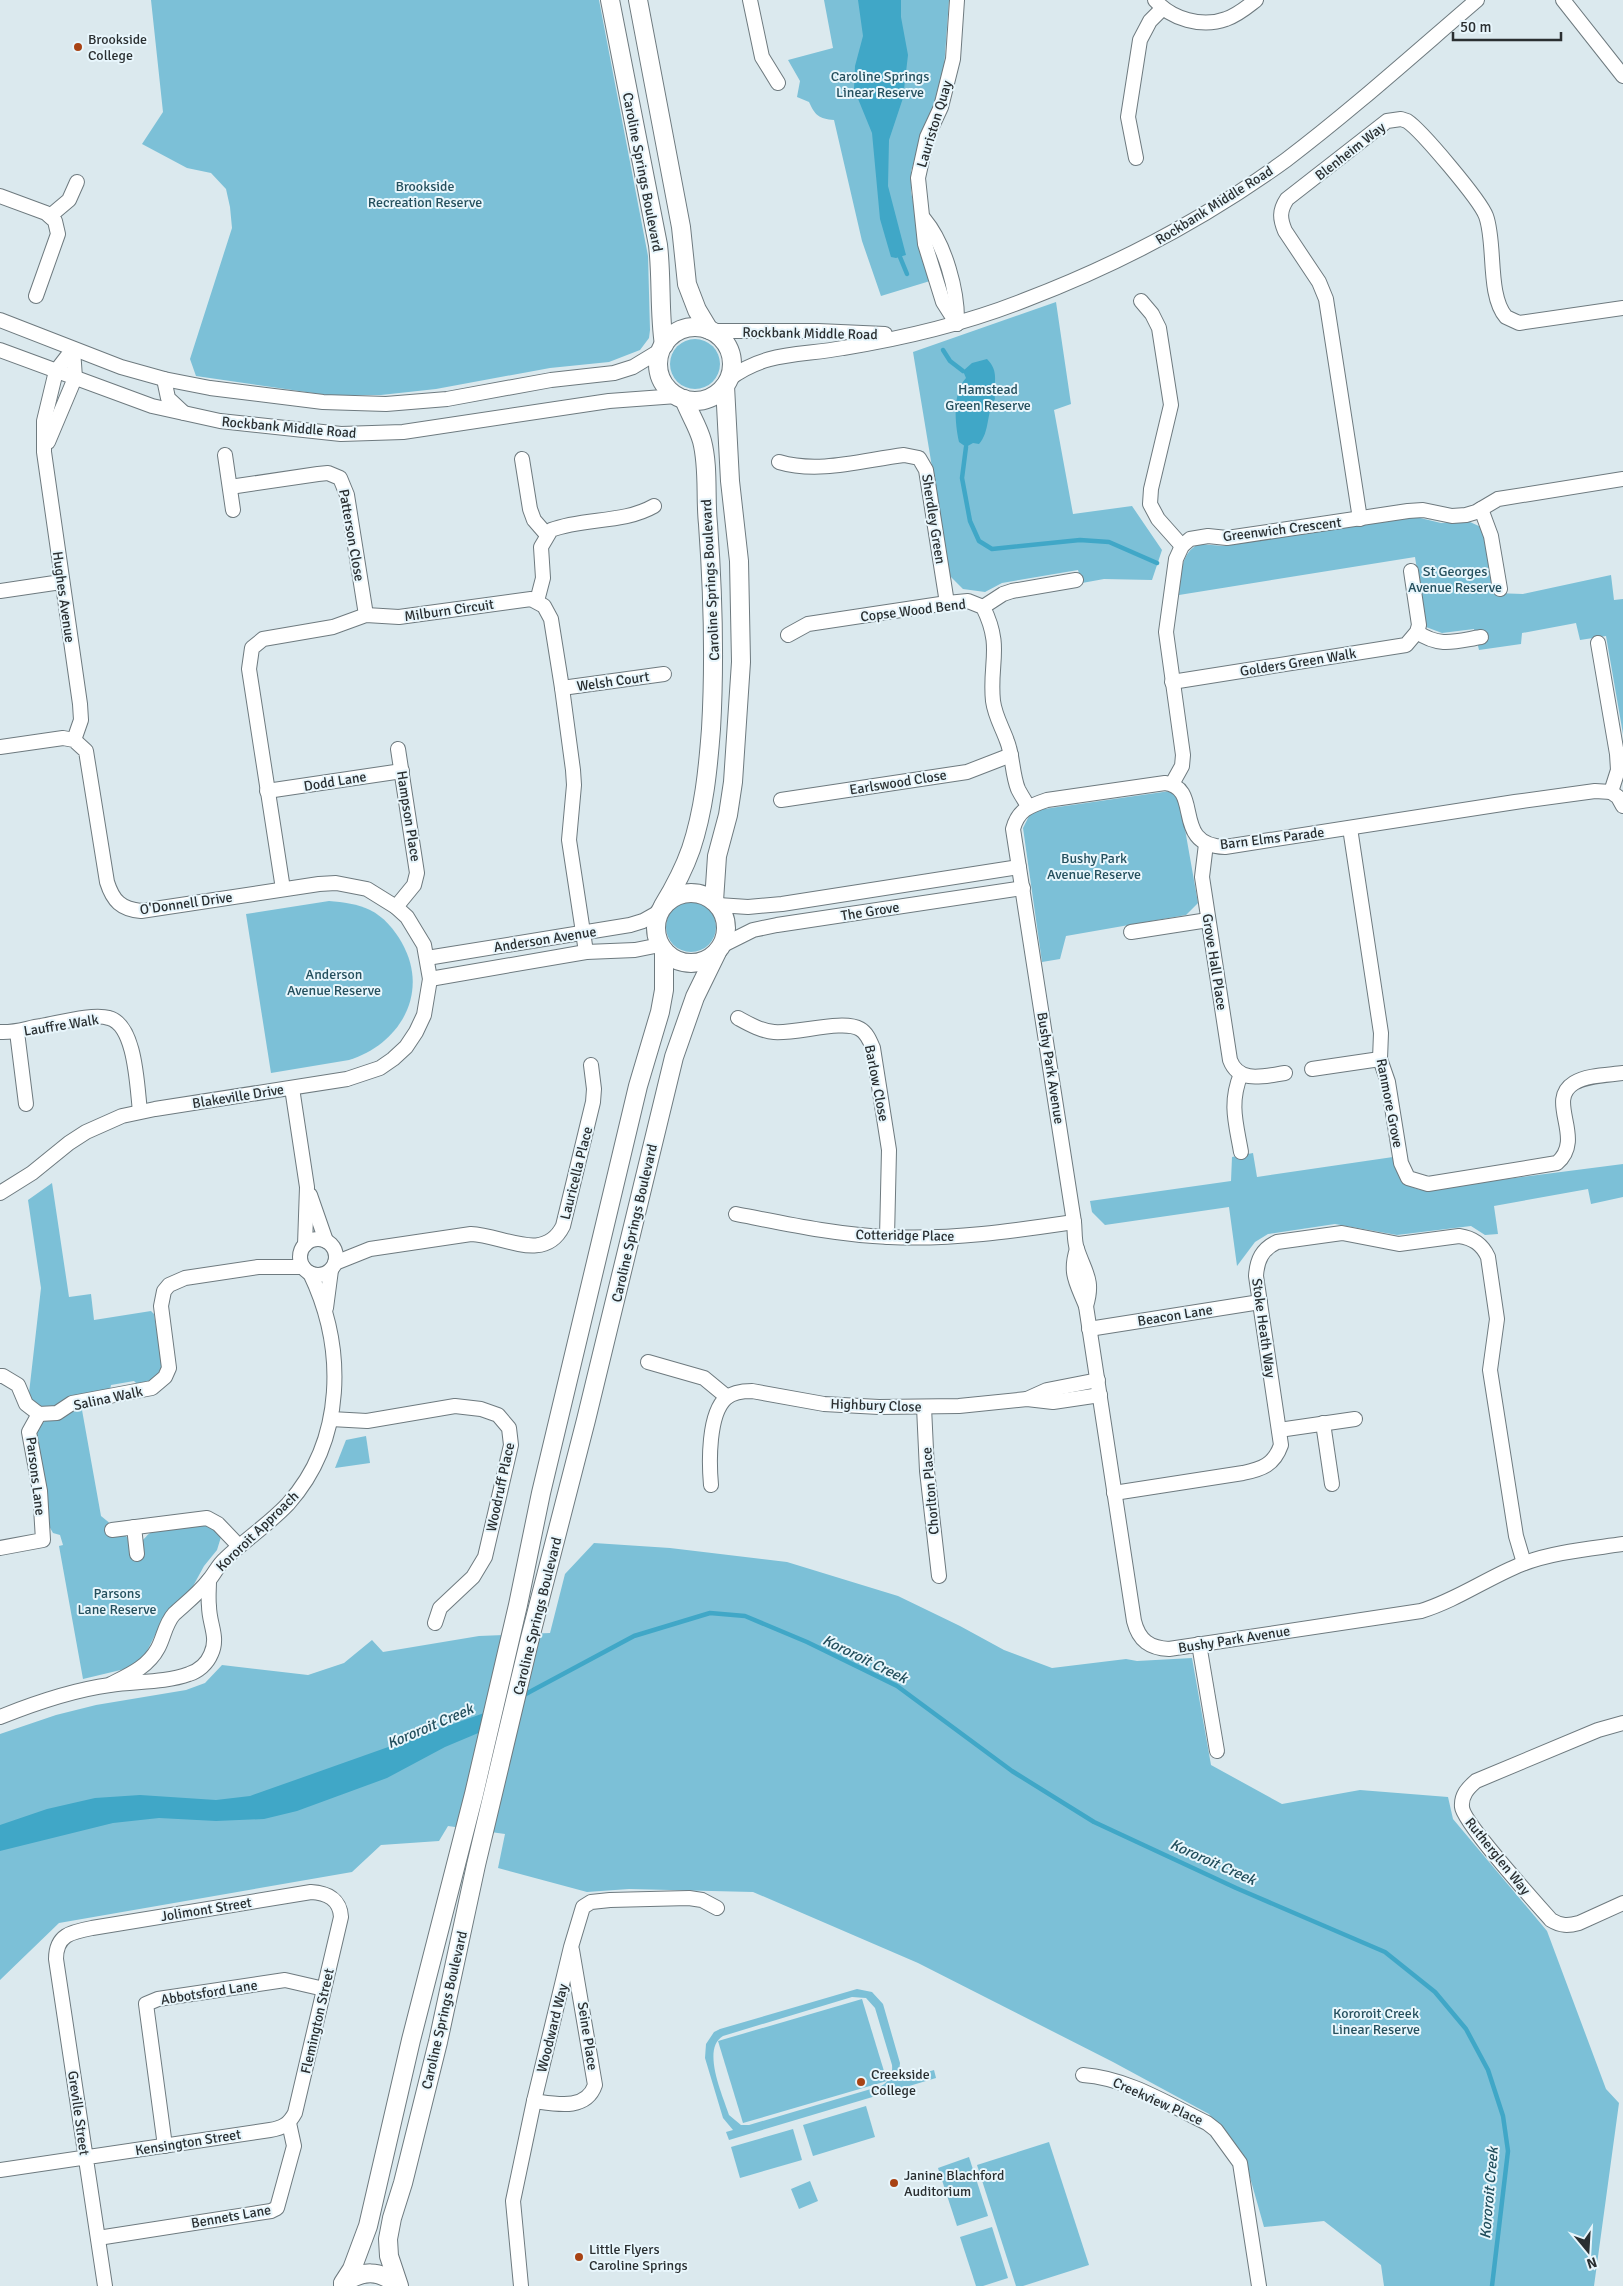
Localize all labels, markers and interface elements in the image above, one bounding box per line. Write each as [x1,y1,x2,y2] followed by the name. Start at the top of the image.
[1453,10,1560,42] scale bar
[1460,18,1491,36] text: 50 m
[88,31,147,64] place label: Brookside College
[72,41,84,53] marker: Brookside College
[831,68,929,101] park label: Caroline Springs Linear Reserve
[913,78,956,170] street label: Lauriston Quay
[619,91,666,253] street label: Caroline Springs Boulevard
[1312,118,1389,184] street label: Blenheim Way
[1152,162,1276,248] street label: Rockbank Middle Road
[368,178,482,211] park label: Brookside Recreation Reserve
[742,324,878,343] street label: Rockbank Middle Road
[945,381,1031,414] park label: Hamstead Green Reserve
[221,413,357,442] street label: Rockbank Middle Road
[918,473,949,565] street label: Sherdley Green
[335,488,368,583] street label: Patterson Close
[698,499,723,661] street label: Caroline Springs Boulevard
[1222,514,1342,545] street label: Greenwich Crescent
[49,550,78,644] street label: Hughes Avenue
[1408,563,1502,596] park label: St Georges Avenue Reserve
[403,596,495,625] street label: Milburn Circuit
[859,596,967,625] street label: Copse Wood Bend
[1239,645,1357,680] street label: Golders Green Walk
[576,668,650,695] street label: Welsh Court
[848,766,948,799] street label: Earlswood Close
[303,768,368,795] street label: Dodd Lane
[393,769,424,863] street label: Hampson Place
[1219,824,1325,853] street label: Barn Elms Parade
[1047,850,1141,883] park label: Bushy Park Avenue Reserve
[139,889,233,918] street label: O'Donnell Drive
[840,898,900,924] street label: The Grove
[1198,913,1231,1012] street label: Grove Hall Place
[493,923,598,956] street label: Anderson Avenue
[287,966,381,999] park label: Anderson Avenue Reserve
[22,1011,100,1040] street label: Lauffre Walk
[1033,1011,1068,1125] street label: Bushy Park Avenue
[861,1043,892,1123] street label: Barlow Close
[1373,1057,1407,1149] street label: Ranmore Grove
[191,1081,285,1112] street label: Blakeville Drive
[557,1125,596,1222] street label: Lauricella Place
[608,1142,661,1304] street label: Caroline Springs Boulevard
[855,1226,955,1245] street label: Cotteridge Place
[1248,1277,1279,1379] street label: Stoke Heath Way
[1136,1301,1214,1330] street label: Beacon Lane
[72,1383,144,1414] street label: Salina Walk
[830,1395,922,1416] street label: Highbury Close
[22,1436,49,1516] street label: Parsons Lane
[483,1441,518,1533] street label: Woodruff Place
[918,1446,943,1535] street label: Chorlton Place
[213,1488,302,1575] street label: Kororoit Approach
[510,1536,565,1697] street label: Caroline Springs Boulevard
[77,1585,157,1618] park label: Parsons Lane Reserve
[1177,1622,1291,1657] street label: Bushy Park Avenue
[820,1631,912,1688] water label: Kororoit Creek
[384,1699,477,1752] water label: Kororoit Creek
[1461,1814,1534,1899] street label: Rutherglen Way
[1167,1835,1260,1890] water label: Kororoit Creek
[159,1894,253,1925] street label: Jolimont Street
[418,1929,471,2091] street label: Caroline Springs Boulevard
[297,1967,338,2075] street label: Flemington Street
[159,1976,259,2009] street label: Abbotsford Lane
[533,1982,572,2074] street label: Woodward Way
[574,2001,601,2071] street label: Seine Place
[1332,2005,1420,2038] park label: Kororoit Creek Linear Reserve
[871,2066,930,2099] place label: Creekside College
[64,2070,93,2157] street label: Greville Street
[1110,2074,1206,2129] street label: Creekview Place
[855,2076,867,2088] marker: Creekside College
[134,2126,242,2159] street label: Kensington Street
[1476,2145,1502,2240] water label: Kororoit Creek
[904,2167,1004,2200] place label: Janine Blachford Auditorium
[888,2177,900,2189] marker: Janine Blachford Auditorium
[190,2201,272,2232] street label: Bennets Lane
[1563,2226,1613,2276] north arrow
[589,2241,688,2274] place label: Little Flyers Caroline Springs
[573,2251,585,2263] marker: Little Flyers Caroline Springs
[1585,2253,1599,2272] text: N

